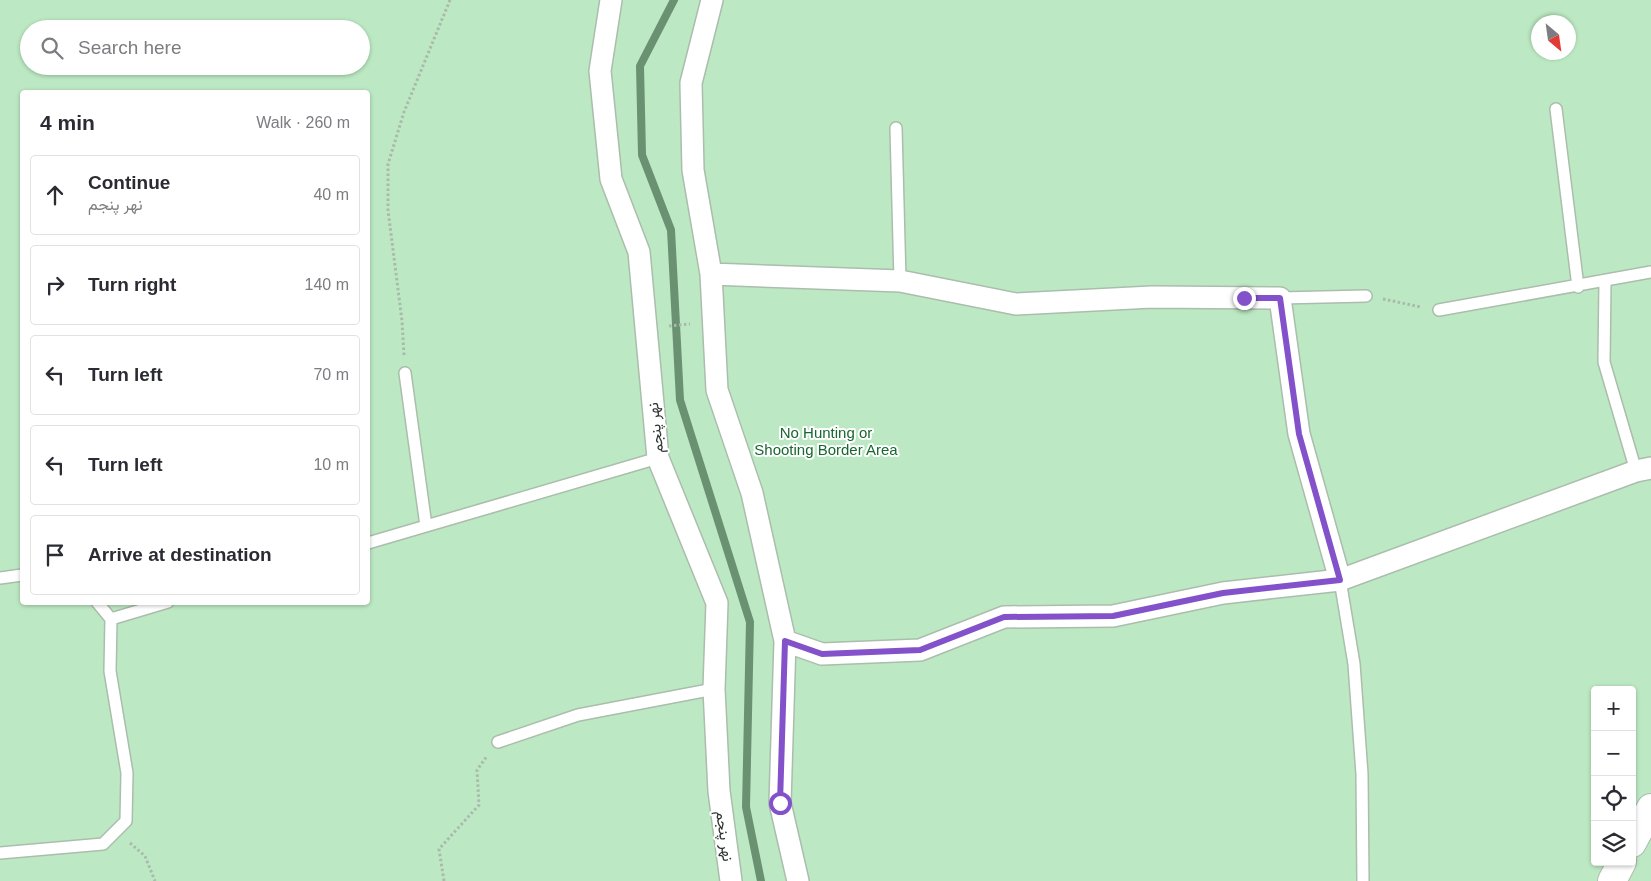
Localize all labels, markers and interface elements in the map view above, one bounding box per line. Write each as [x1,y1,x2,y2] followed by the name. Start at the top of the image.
[1531,15,1576,60] north arrow
[20,20,370,75] search box
[38,34,66,62] icon: search
[78,37,182,58] text: Search here
[40,111,95,134] text: 4 min
[256,114,350,131] text: Walk · 260 m
[88,172,170,193] text: Continue
[41,181,69,209] icon: ahead
[313,186,349,203] text: 40 m
[88,196,143,213] text: نهر پنجم
[41,271,69,299] icon: right
[88,274,176,295] text: Turn right
[305,276,349,293] text: 140 m
[1233,287,1256,310] route end
[41,361,69,389] icon: left
[88,364,163,385] text: Turn left
[313,366,349,383] text: 70 m
[644,401,668,454] street label: نهر پنجم
[754,424,898,458] park label: No Hunting or Shooting Border Area
[41,451,69,479] icon: left
[88,454,163,475] text: Turn left
[313,456,349,473] text: 10 m
[41,541,69,569] icon: arrive
[88,544,272,565] text: Arrive at destination
[1591,686,1636,866] map controls
[1591,686,1636,731] button: +
[1591,731,1636,776] button: −
[1591,776,1636,821] button: locate
[769,792,792,815] route start
[711,809,737,863] street label: نهر پنجم
[1591,821,1636,866] button: layers

